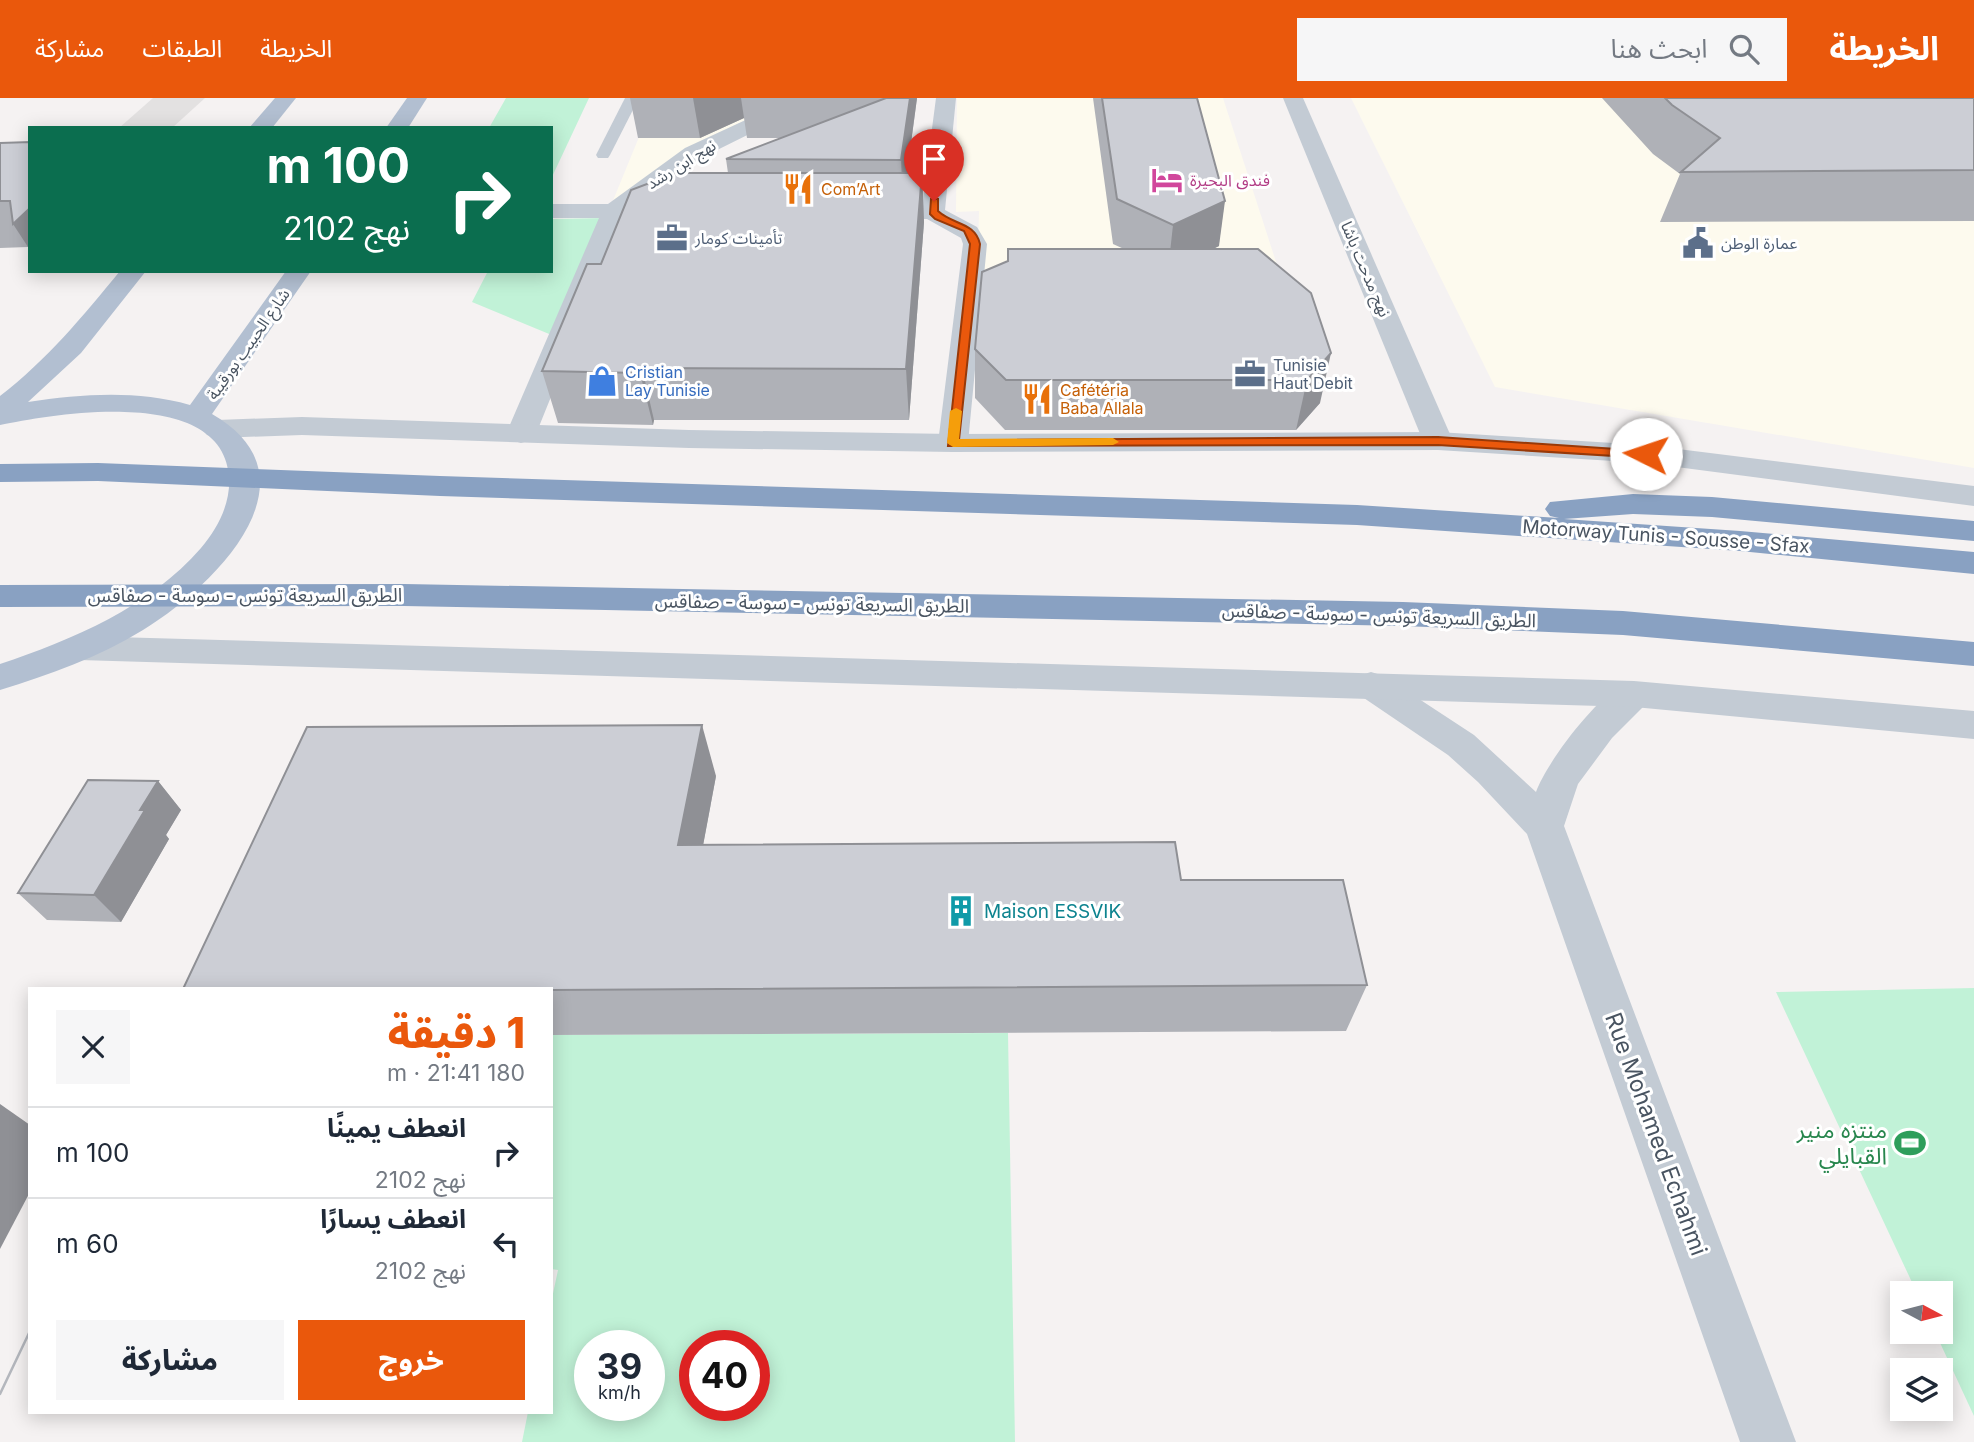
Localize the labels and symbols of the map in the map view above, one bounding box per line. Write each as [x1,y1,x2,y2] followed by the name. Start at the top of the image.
[904,129,964,201] pin
[643,135,721,196] street label: نهج ابن رشد
[1150,163,1184,197] hotel icon: فندق البحيرة
[1190,170,1270,190] place label: فندق البحيرة
[781,172,815,206] restaurant icon: Com’Art
[821,179,881,199] place label: Com’Art
[1334,218,1395,321] street label: نهج مدحت باشا
[655,221,689,255] office icon: تأمينات كومار
[1681,226,1715,260] public building icon: عمارة الوطن
[694,228,783,248] place label: تأمينات كومار
[1721,233,1797,253] place label: عمارة الوطن
[202,285,296,405] street label: شارع الحبيب بورقيبة
[1273,355,1353,393] place label: Tunisie Haut Debit
[1233,357,1267,391] office icon: Tunisie Haut Debit
[625,362,710,400] place label: Cristian Lay Tunisie
[585,364,619,398] shop icon: Cristian Lay Tunisie
[1060,380,1144,418] place label: Cafétéria Baba Allala
[1020,382,1054,416] restaurant icon: Cafétéria Baba Allala
[1609,417,1683,491] position arrow
[1522,515,1810,558] street label: Motorway Tunis - Sousse - Sfax
[88,584,402,607] street label: الطريق السريعة تونس - سوسة - صفاقس
[655,589,969,618] street label: الطريق السريعة تونس - سوسة - صفاقس
[1221,599,1536,632] street label: الطريق السريعة تونس - سوسة - صفاقس
[944,894,978,928] building icon: Maison ESSVIK
[984,900,1121,923] place label: Maison ESSVIK
[1599,1009,1713,1259] street label: Rue Mohamed Echahmi
[1796,1116,1887,1173] place label: منتزه منير القبايلي
[1893,1126,1927,1160] sports icon: منتزه منير القبايلي
[1890,1281,1953,1344] north arrow
[679,1330,770,1421] speed limit sign: 40

